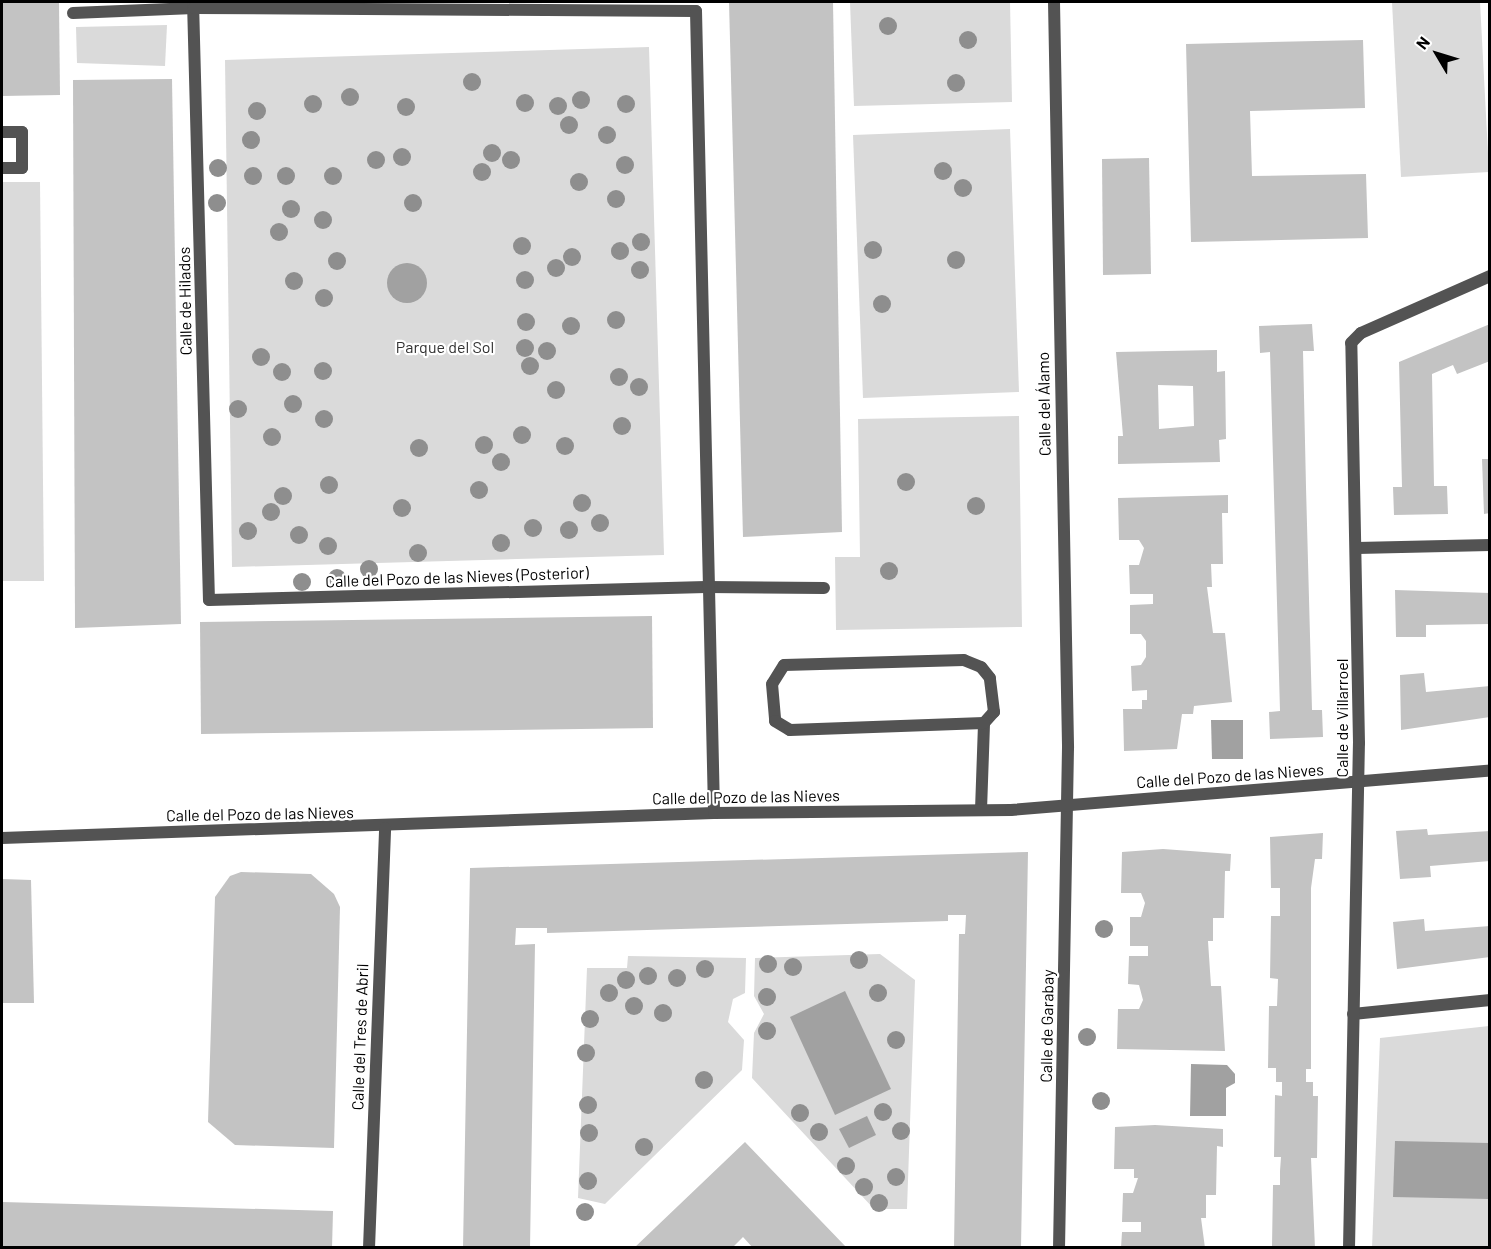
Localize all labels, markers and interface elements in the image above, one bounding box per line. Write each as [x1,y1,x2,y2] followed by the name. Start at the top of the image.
[1407,24,1467,84] north arrow
[1412,33,1433,53] text: N
[174,246,196,356] street label: Calle de Hilados
[396,337,494,357] park label: Parque del Sol
[1033,352,1055,456] street label: Calle del Álamo
[325,563,589,591] street label: Calle del Pozo de las Nieves (Posterior)
[1332,659,1352,777] street label: Calle de Villarroel
[1136,760,1324,792] street label: Calle del Pozo de las Nieves
[652,786,840,808] street label: Calle del Pozo de las Nieves
[166,803,354,825] street label: Calle del Pozo de las Nieves
[348,963,372,1111] street label: Calle del Tres de Abril
[1036,969,1058,1083] street label: Calle de Garabay

